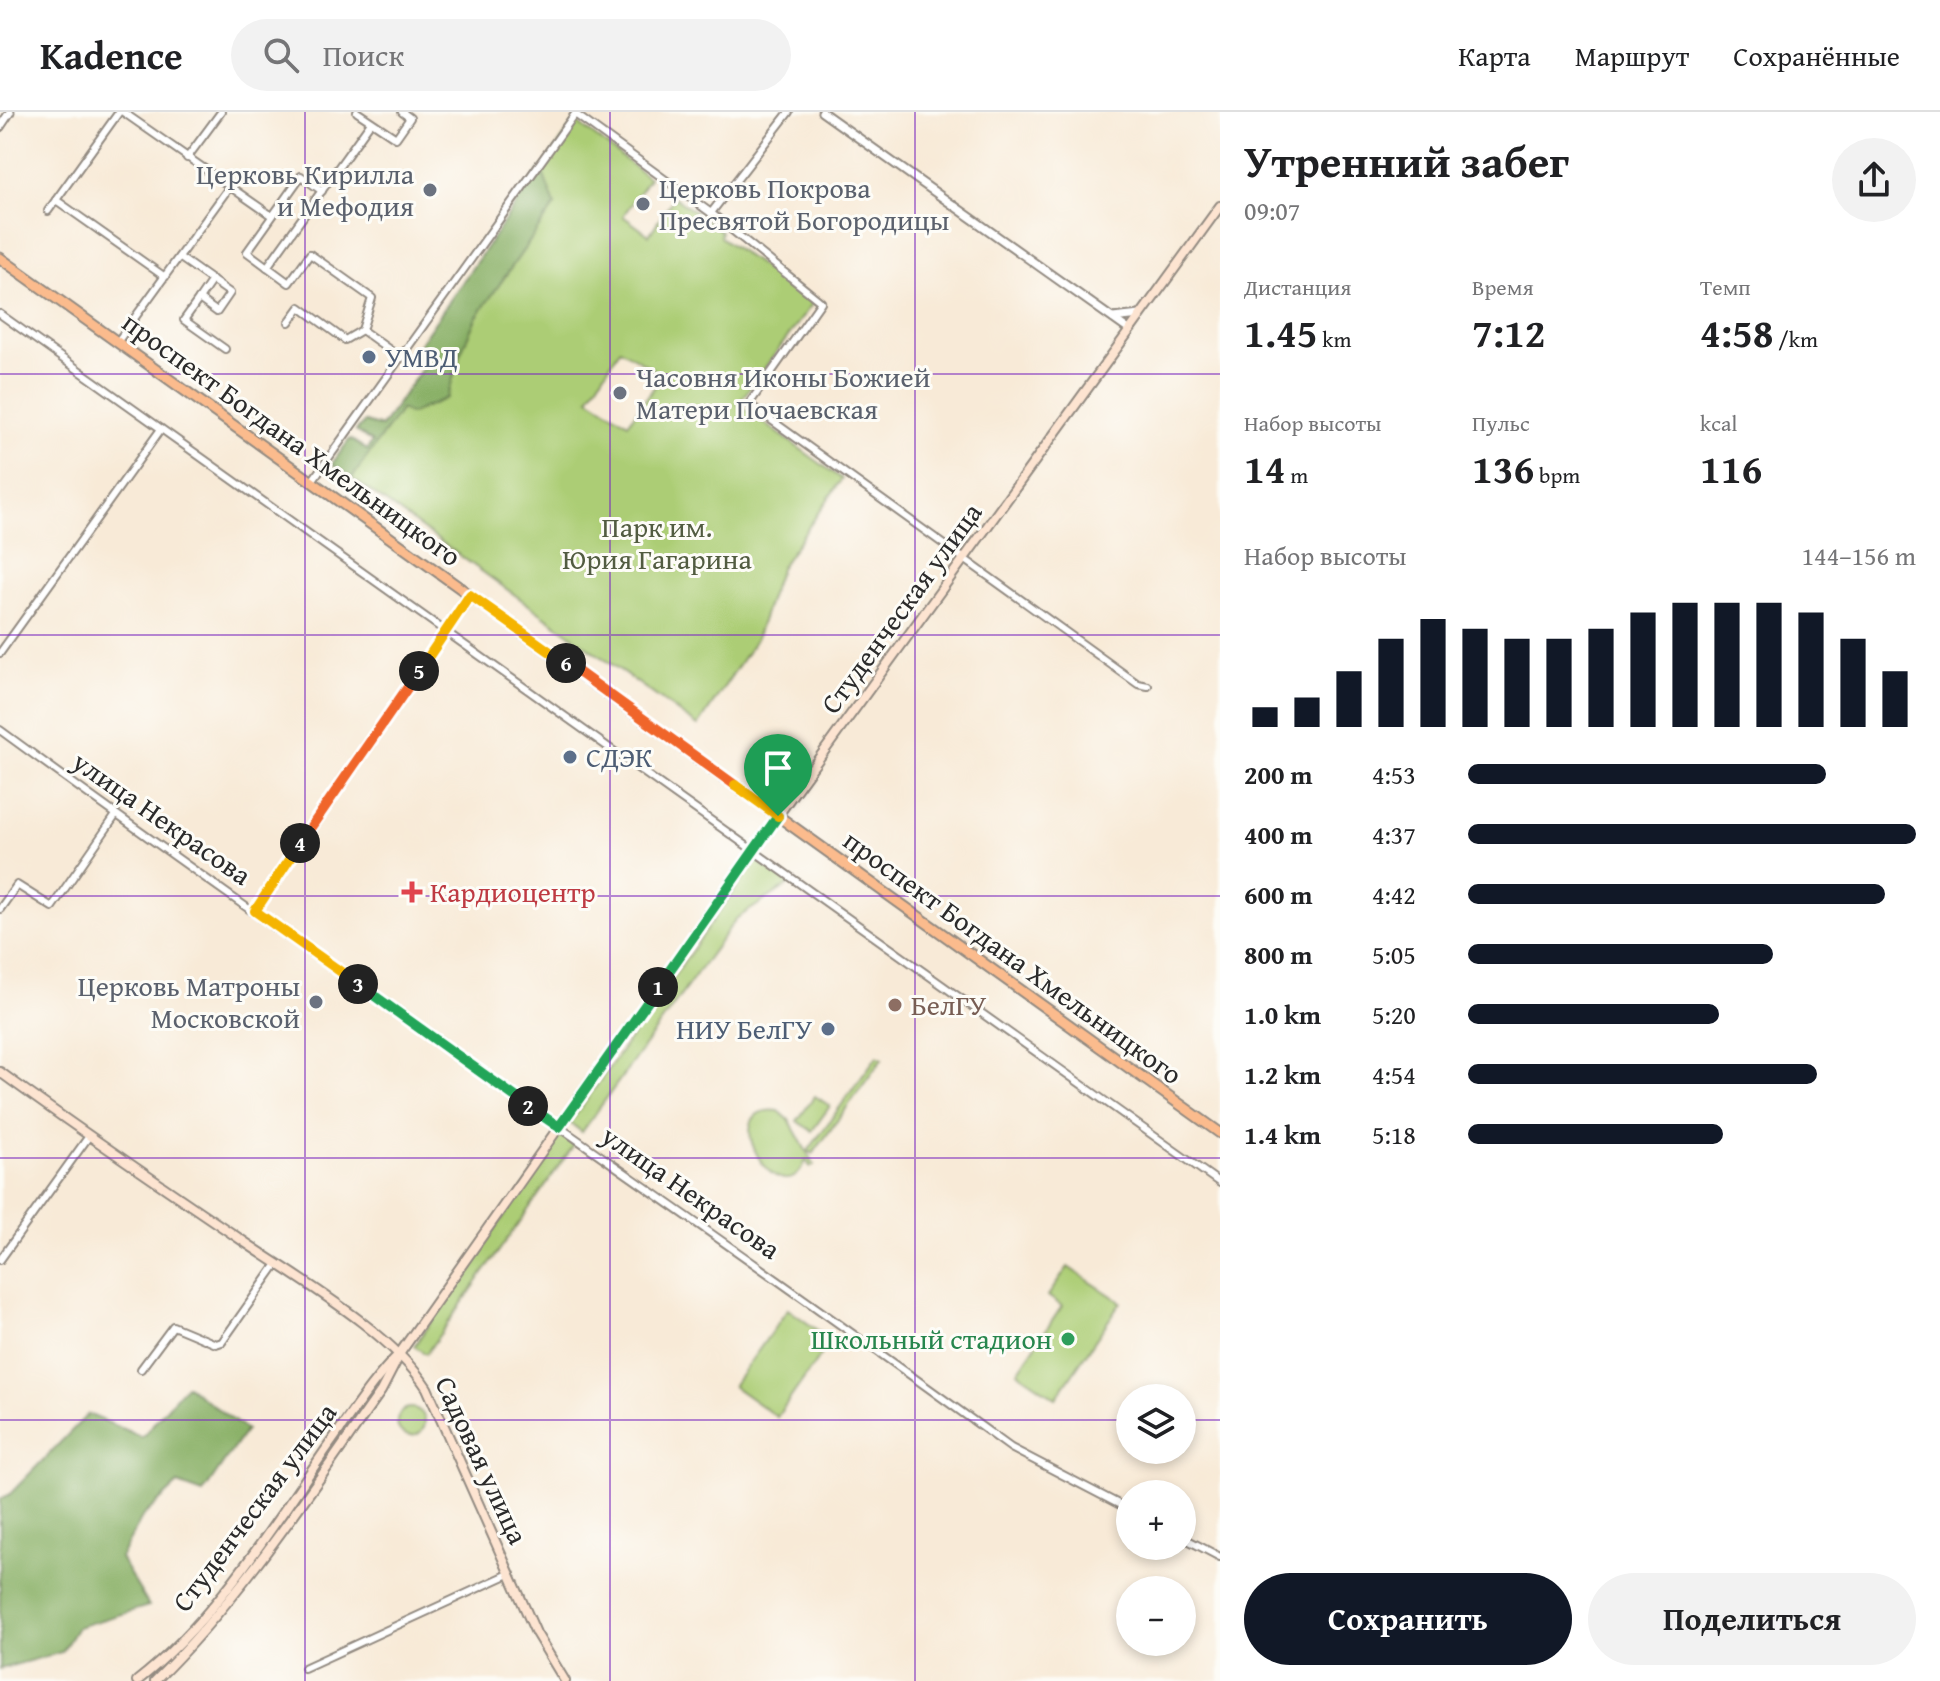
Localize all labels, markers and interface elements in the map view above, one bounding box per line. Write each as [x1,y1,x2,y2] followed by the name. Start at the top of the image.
[231,19,791,91] search box
[40,27,183,83] text: Kadence
[259,33,303,77] icon: search
[323,33,404,77] text: Поиск
[1458,35,1531,76] text: Карта
[1575,35,1689,76] text: Маршрут
[1733,35,1900,76] text: Сохранённые
[1244,129,1569,193] text: Утренний забег
[1832,138,1916,222] button: share
[196,153,415,226] place label: Церковь Кирилла и Мефодия
[659,167,949,240] place label: Церковь Покрова Пресвятой Богородицы
[421,181,439,199] marker: Церковь Кирилла и Мефодия
[1244,191,1300,230] text: 09:07
[634,195,652,213] marker: Церковь Покрова Пресвятой Богородицы
[1244,271,1352,303] text: Дистанция
[1472,271,1534,303] text: Время
[1700,271,1751,303] text: Темп
[114,301,470,576] street label: проспект Богдана Хмельницкого
[1244,303,1317,362] text: 1.45
[1472,303,1545,362] text: 7:12
[1700,303,1773,362] text: 4:58
[1317,323,1351,355] text: km
[1773,323,1818,355] text: /km
[385,336,458,377] place label: УМВД
[360,348,378,366] marker: УМВД
[636,356,930,429] place label: Часовня Иконы Божией Матери Почаевская
[611,384,629,402] marker: Часовня Иконы Божией Матери Почаевская
[1244,407,1381,439] text: Набор высоты
[1472,407,1530,439] text: Пульс
[1700,407,1738,439] text: kcal
[1244,439,1285,498] text: 14
[1472,439,1534,498] text: 136
[1700,439,1762,498] text: 116
[1285,459,1308,491] text: m
[1534,459,1580,491] text: bpm
[810,493,992,722] street label: Студенческая улица
[562,506,752,579] park label: Парк им. Юрия Гагарина
[1244,536,1406,575] text: Набор высоты
[1802,536,1916,575] text: 144–156 m
[546,643,586,683] pin: 6
[560,647,572,679] text: 6
[399,651,439,691] pin: 5
[413,655,425,687] text: 5
[744,734,812,816] pin
[586,736,652,777] place label: СДЭК
[64,740,261,895] street label: улица Некрасова
[756,746,800,790] icon: arrive
[561,748,579,766] marker: СДЭК
[1244,755,1312,794] text: 200 m
[1372,755,1416,794] text: 4:53
[1244,815,1312,854] text: 400 m
[1372,815,1416,854] text: 4:37
[835,819,1191,1094] street label: проспект Богдана Хмельницкого
[280,823,320,863] pin: 4
[294,827,306,859] text: 4
[430,871,596,912] place label: Кардиоцентр
[1244,875,1312,914] text: 600 m
[1372,875,1416,914] text: 4:42
[401,881,423,903] marker: Кардиоцентр
[1244,935,1312,974] text: 800 m
[1372,935,1416,974] text: 5:05
[338,964,378,1004] pin: 3
[78,965,300,1038] place label: Церковь Матроны Московской
[638,967,678,1007] pin: 1
[352,968,364,1000] text: 3
[652,971,664,1003] text: 1
[911,984,987,1025] place label: БелГУ
[307,993,325,1011] marker: Церковь Матроны Московской
[1244,995,1321,1034] text: 1.0 km
[1372,995,1416,1034] text: 5:20
[886,996,904,1014] marker: БелГУ
[676,1008,813,1049] place label: НИУ БелГУ
[819,1020,837,1038] marker: НИУ БелГУ
[1244,1055,1321,1094] text: 1.2 km
[1372,1055,1416,1094] text: 4:54
[508,1086,548,1126] pin: 2
[522,1090,534,1122] text: 2
[593,1114,790,1269] street label: улица Некрасова
[1244,1115,1321,1154] text: 1.4 km
[1372,1115,1416,1154] text: 5:18
[811,1318,1052,1359] place label: Школьный стадион
[1059,1330,1077,1348] marker: Школьный стадион
[426,1369,540,1551] street label: Садовая улица
[1116,1384,1196,1656] map controls
[1116,1384,1196,1464] button: layers
[161,1393,346,1620] street label: Студенческая улица
[1116,1480,1196,1560] button: +
[1244,1573,1572,1665] button: Сохранить
[1588,1573,1916,1665] button: Поделиться
[1116,1576,1196,1656] button: −

